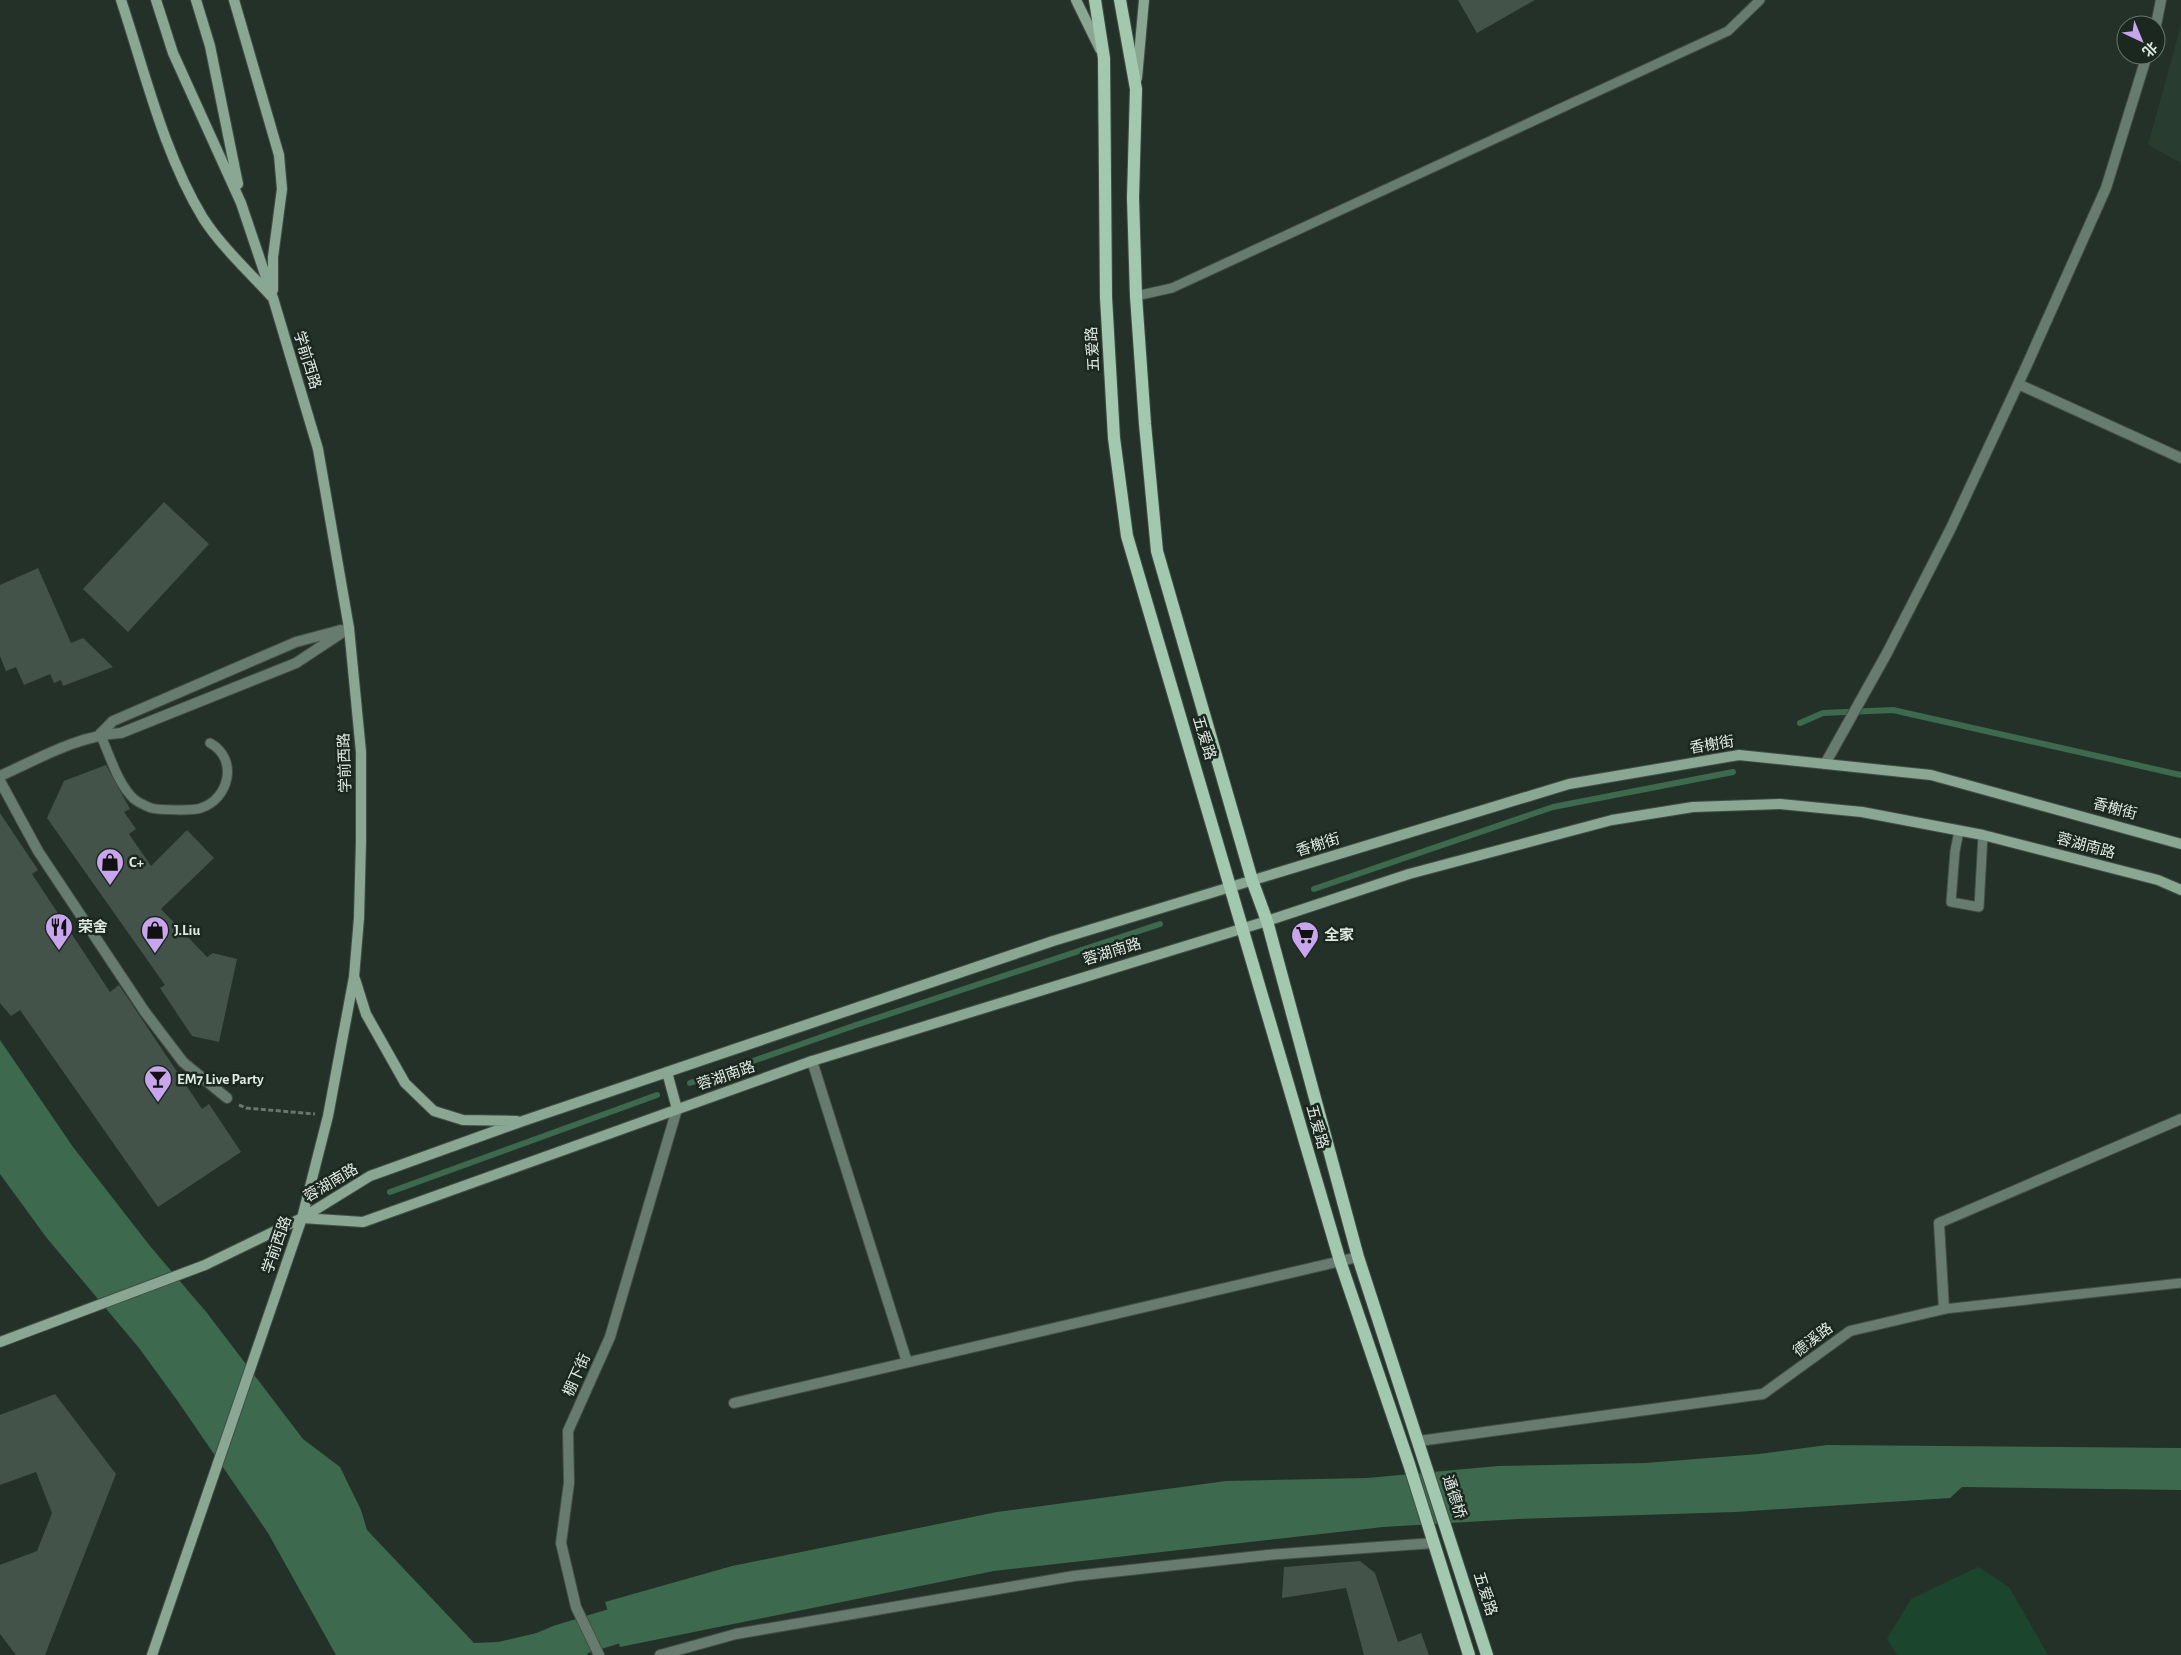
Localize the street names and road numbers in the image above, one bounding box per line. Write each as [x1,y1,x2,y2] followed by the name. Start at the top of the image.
[1083,326,1102,372] street label: 五爱路
[291,329,324,391] street label: 学前西路
[1190,714,1219,762] street label: 五爱路
[1688,732,1735,756] street label: 香榭街
[335,733,354,793] street label: 学前西路
[2091,794,2139,822] street label: 香榭街
[1294,829,1342,859] street label: 香榭街
[2055,830,2117,861] street label: 蓉湖南路
[1081,935,1143,968] street label: 蓉湖南路
[695,1058,757,1093] street label: 蓉湖南路
[1304,1103,1331,1151] street label: 五爱路
[301,1160,361,1205] street label: 蓉湖南路
[259,1214,294,1276] street label: 学前西路
[1789,1319,1835,1360] street label: 德溪路
[560,1351,593,1399] street label: 棚下街
[1440,1473,1470,1521] street label: 通德桥
[1471,1570,1500,1618] street label: 五爱路

